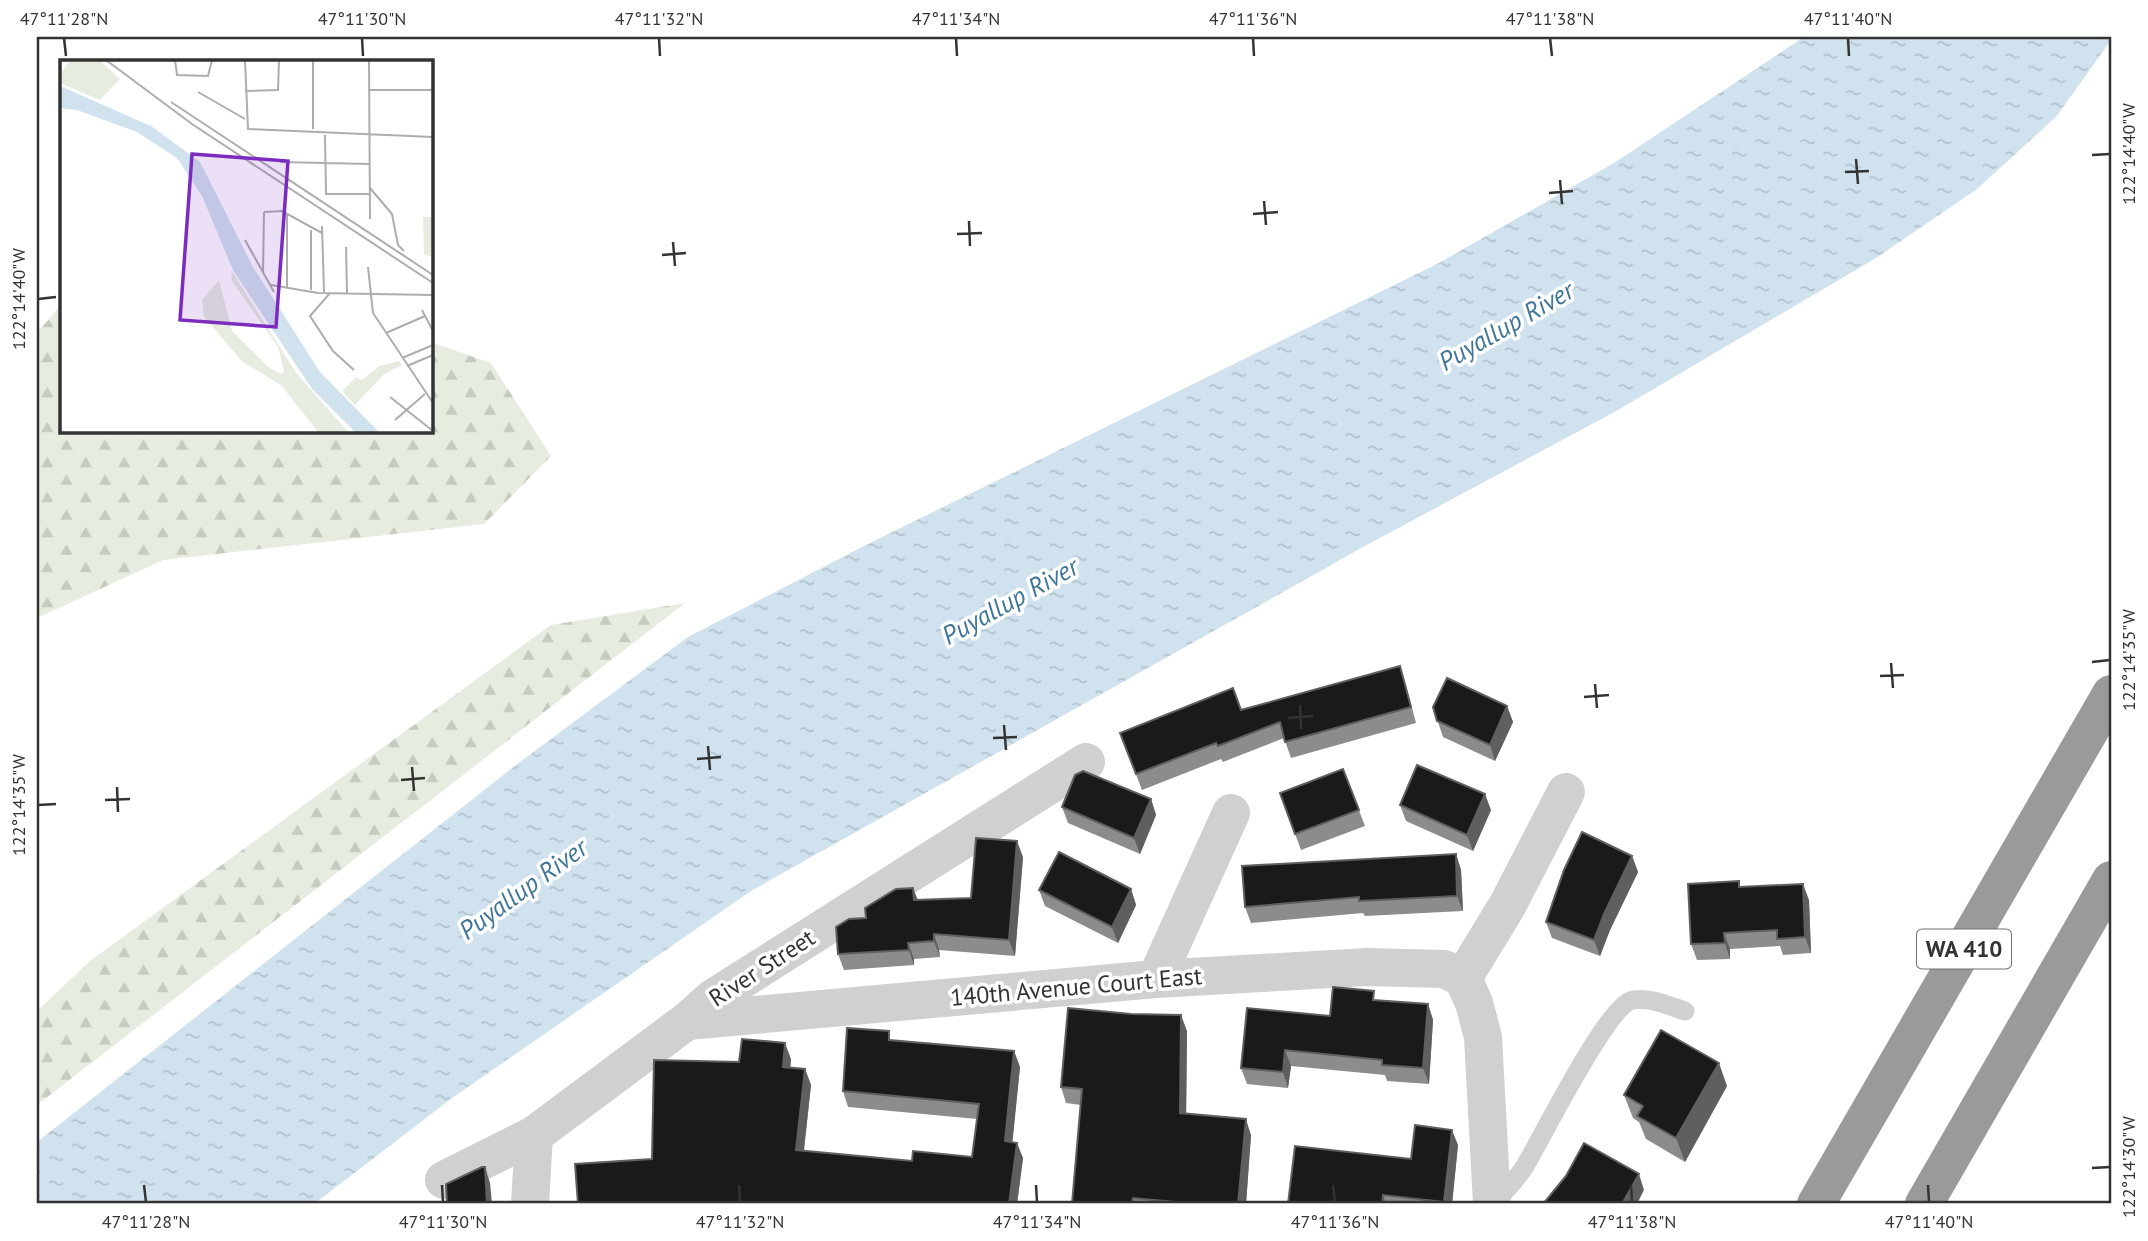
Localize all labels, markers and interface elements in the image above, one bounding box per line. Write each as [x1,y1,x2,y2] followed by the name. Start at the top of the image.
[20,7,108,30] text: 47°11'28"N
[318,7,406,30] text: 47°11'30"N
[615,7,703,30] text: 47°11'32"N
[912,7,1000,30] text: 47°11'34"N
[1209,7,1297,30] text: 47°11'36"N
[1506,7,1594,30] text: 47°11'38"N
[1804,7,1892,30] text: 47°11'40"N
[60,60,432,432] inset map
[2117,103,2140,205] text: 122°14'40"W
[7,248,30,350] text: 122°14'40"W
[1432,273,1581,378] water label: Puyallup River
[936,549,1085,652] water label: Puyallup River
[2117,609,2140,711] text: 122°14'35"W
[7,754,30,856] text: 122°14'35"W
[452,830,595,946] water label: Puyallup River
[703,922,821,1013] street label: River Street
[1917,930,2011,968] road number: WA 410
[949,960,1203,1013] street label: 140th Avenue Court East
[2117,1116,2140,1218] text: 122°14'30"W
[102,1210,190,1233] text: 47°11'28"N
[399,1210,487,1233] text: 47°11'30"N
[696,1210,784,1233] text: 47°11'32"N
[993,1210,1081,1233] text: 47°11'34"N
[1291,1210,1379,1233] text: 47°11'36"N
[1588,1210,1676,1233] text: 47°11'38"N
[1885,1210,1973,1233] text: 47°11'40"N

